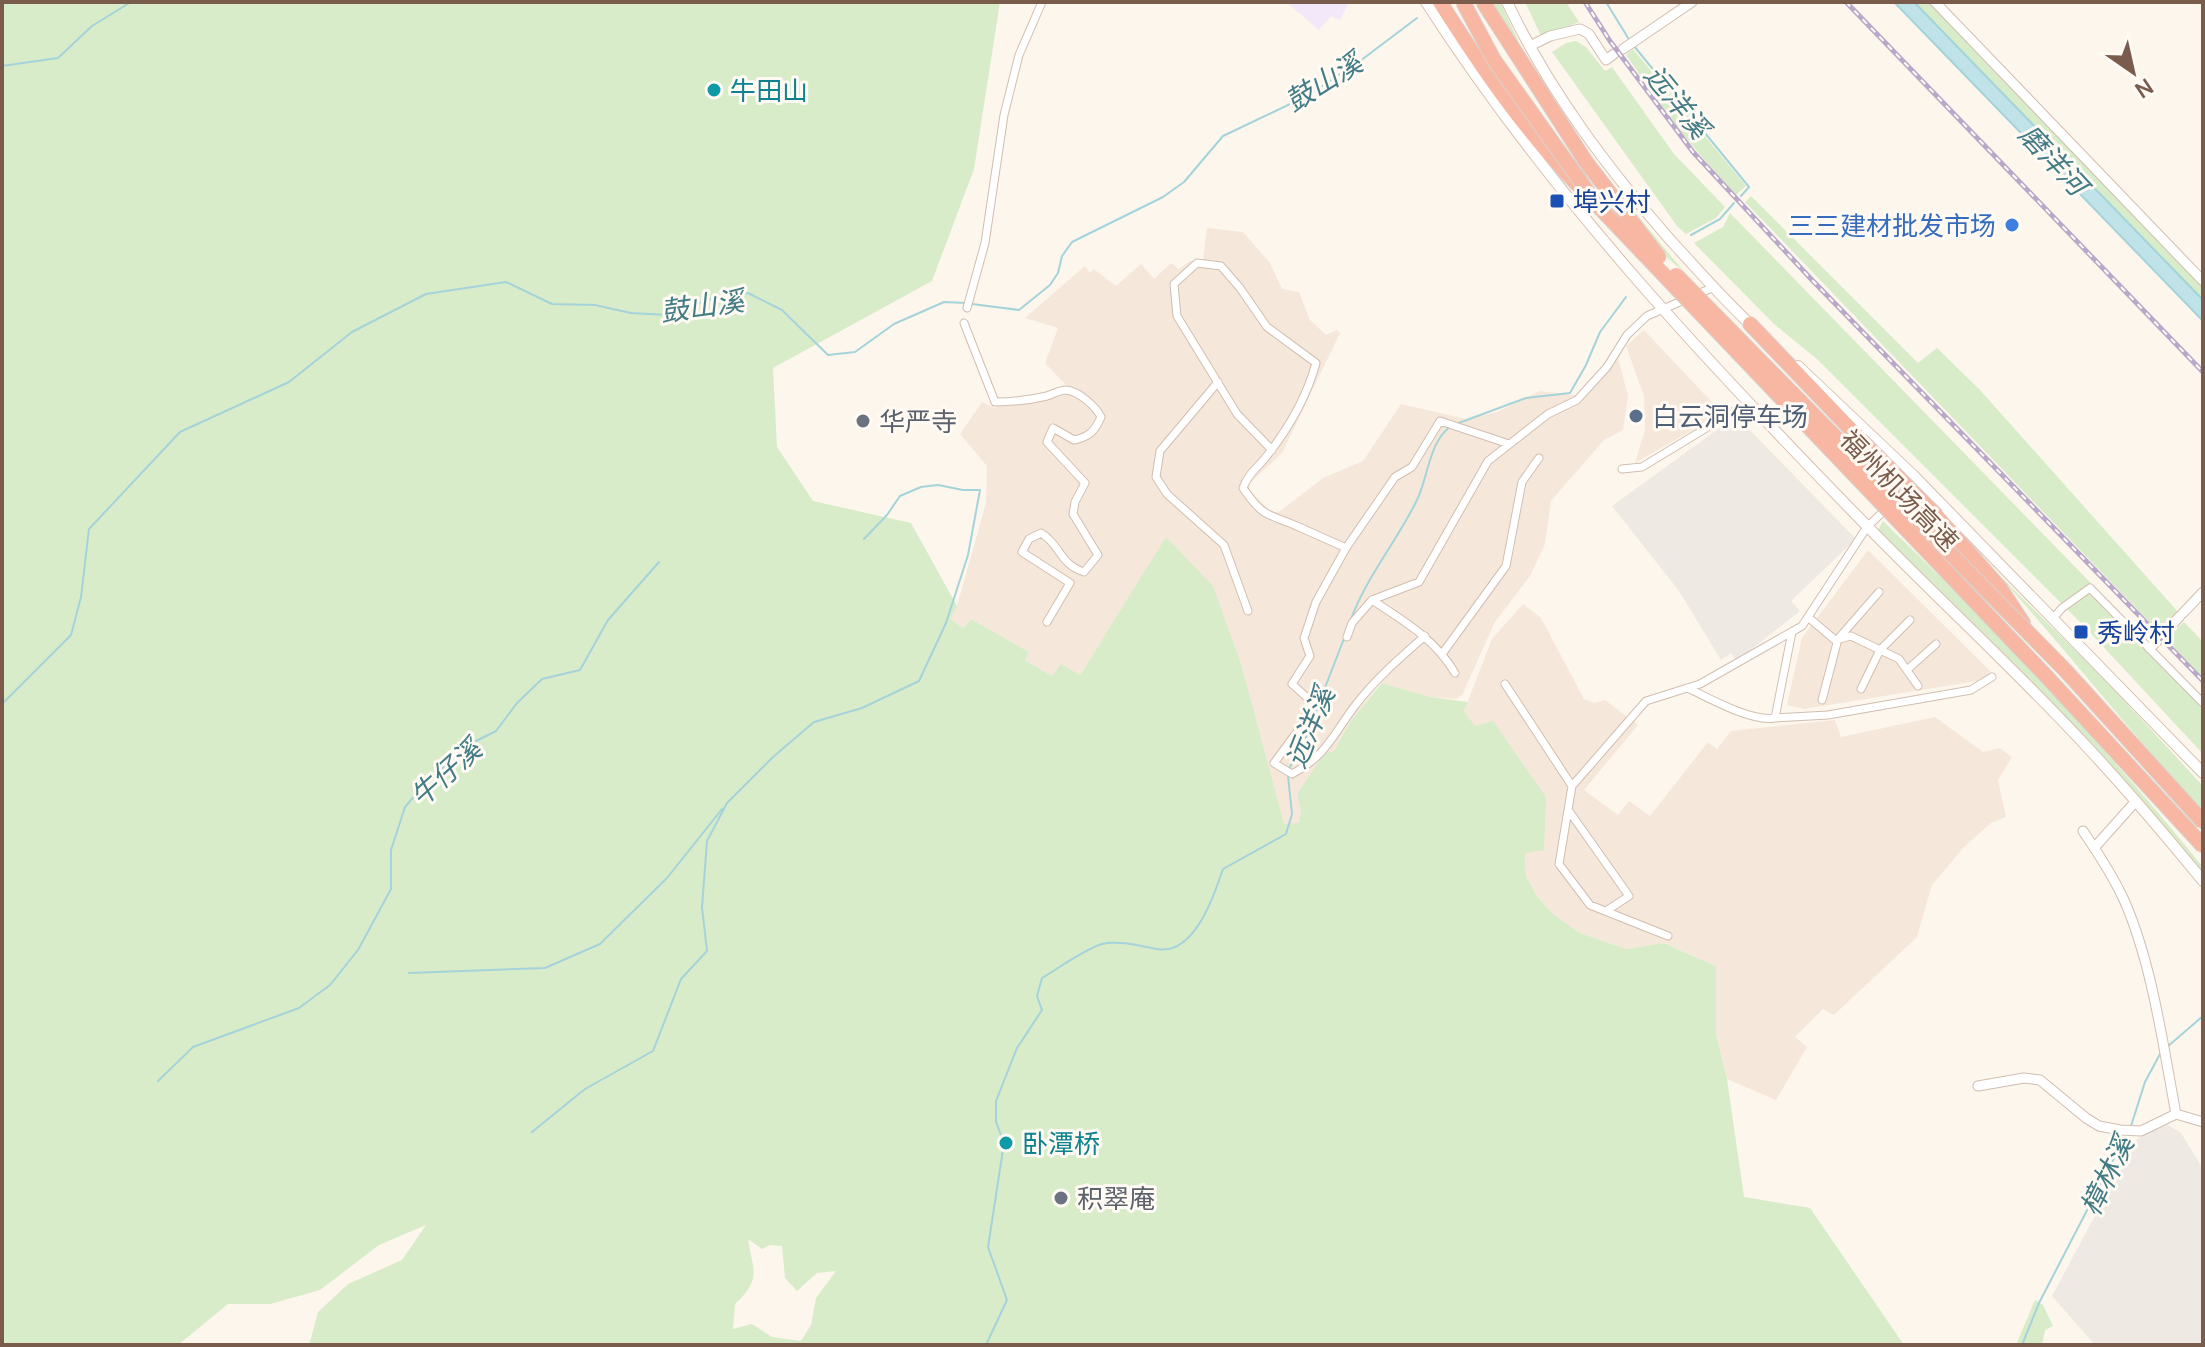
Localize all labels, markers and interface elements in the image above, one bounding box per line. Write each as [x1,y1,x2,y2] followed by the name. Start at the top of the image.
[2093,32,2173,112] north arrow
[1277,41,1371,119] water label: 鼓山溪
[1637,56,1721,148] water label: 远洋溪
[730,72,808,108] place label: 牛田山
[2129,72,2159,105] text: N
[705,81,723,99] marker: 牛田山
[2011,115,2100,206] water label: 磨洋河
[1573,183,1651,219] place label: 埠兴村
[1548,192,1566,210] marker: 埠兴村
[1788,207,1996,243] place label: 三三建材批发市场
[2003,216,2021,234] marker: 三三建材批发市场
[658,280,749,330] water label: 鼓山溪
[1652,398,1808,434] place label: 白云洞停车场
[879,403,957,439] place label: 华严寺
[1627,407,1645,425] marker: 白云洞停车场
[854,412,872,430] marker: 华严寺
[1833,421,1967,559] street label: 福州机场高速
[2097,614,2175,650] place label: 秀岭村
[2072,623,2090,641] marker: 秀岭村
[1276,678,1343,773] water label: 远洋溪
[401,728,491,814] water label: 牛仔溪
[1022,1125,1100,1161] place label: 卧潭桥
[2071,1126,2143,1221] water label: 樟林溪
[997,1134,1015,1152] marker: 卧潭桥
[1077,1180,1155,1216] place label: 积翠庵
[1052,1189,1070,1207] marker: 积翠庵

